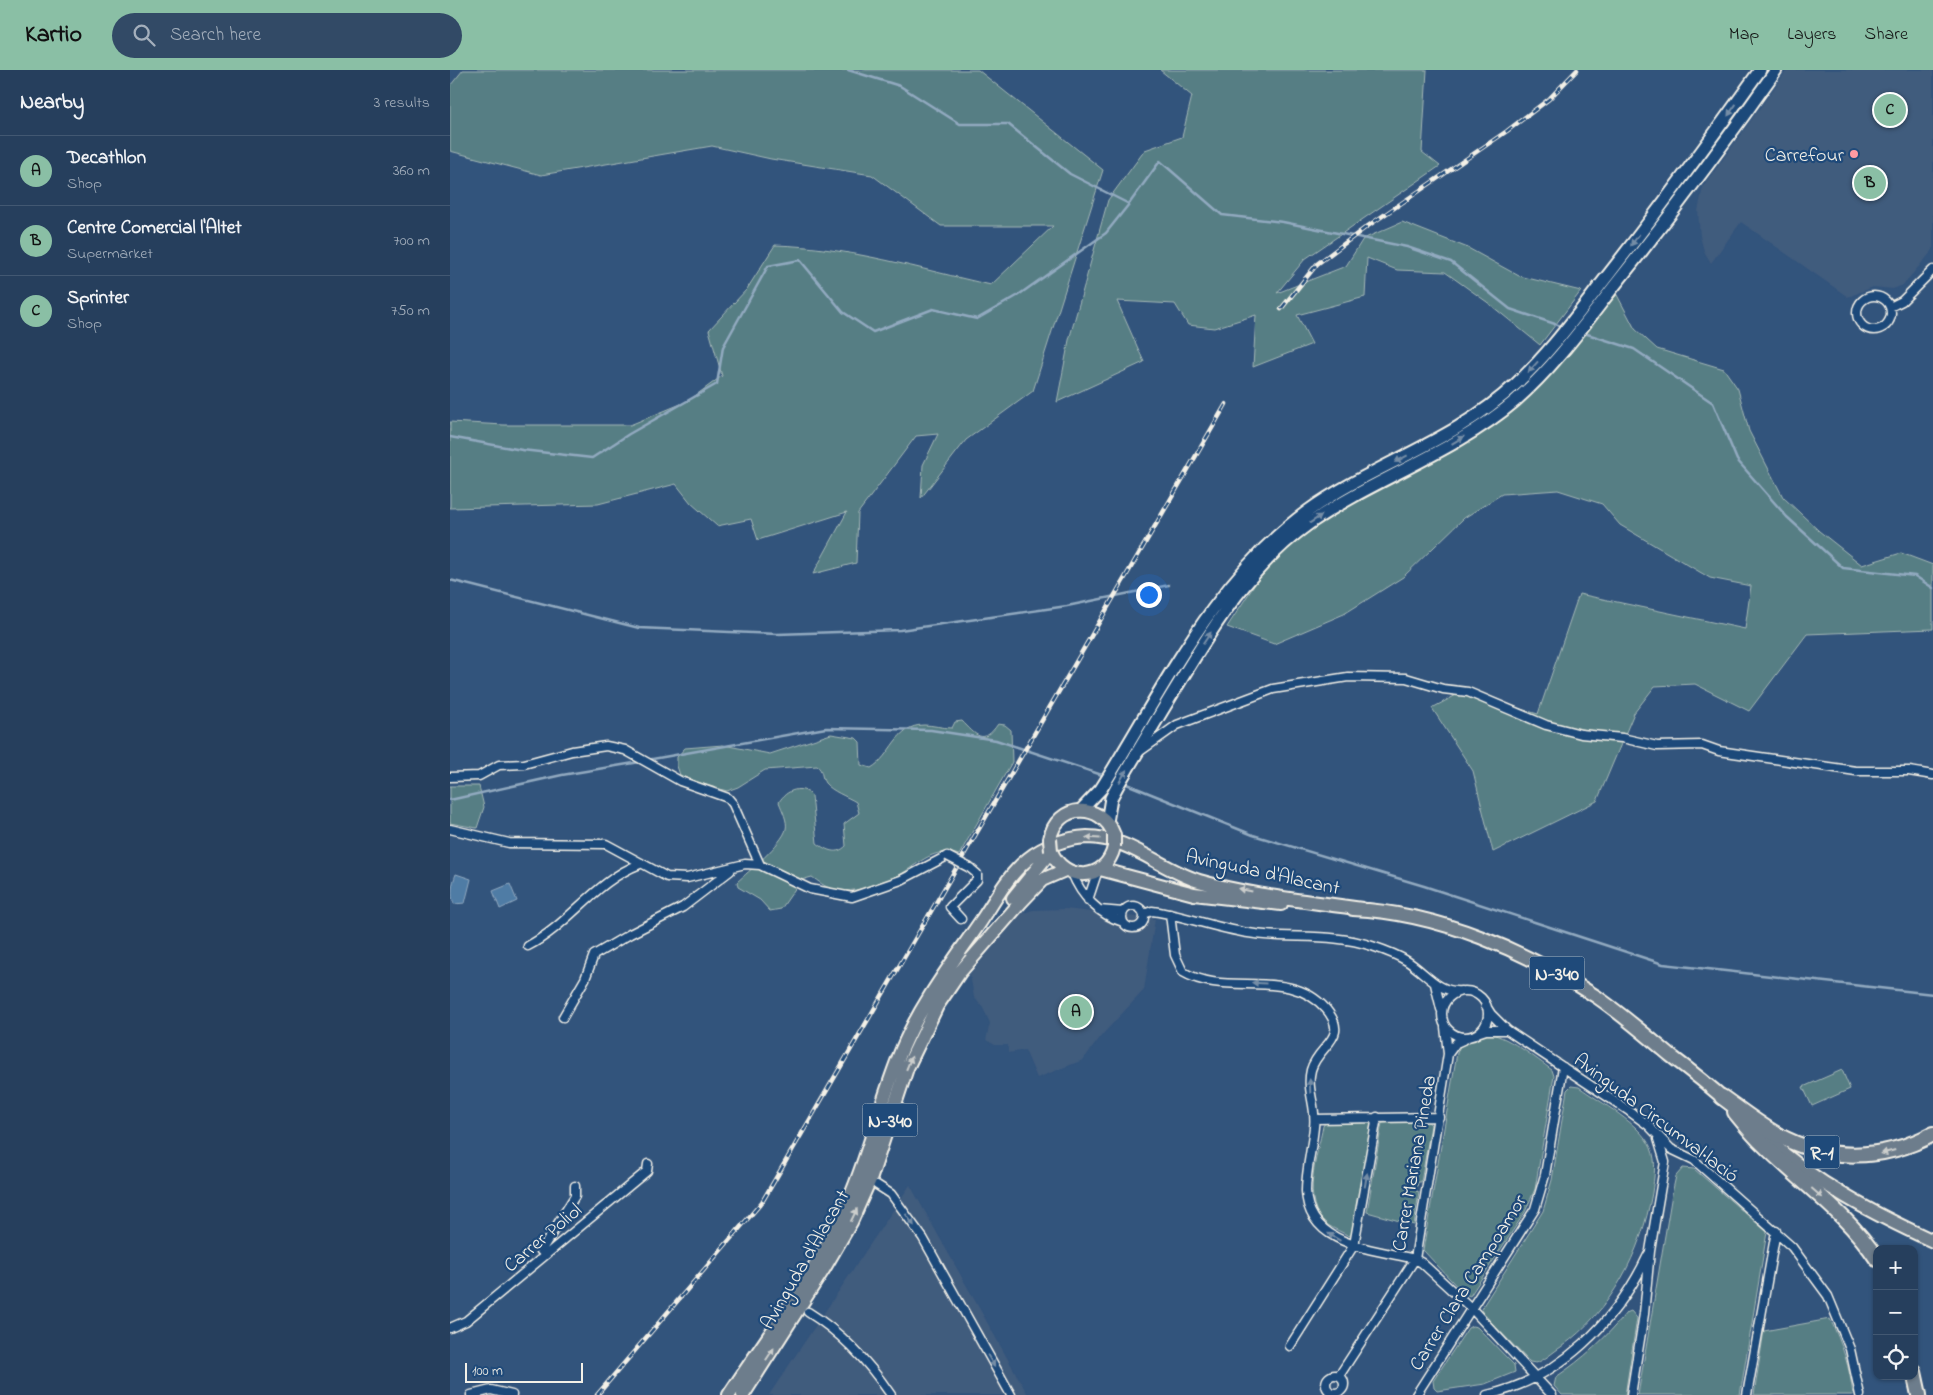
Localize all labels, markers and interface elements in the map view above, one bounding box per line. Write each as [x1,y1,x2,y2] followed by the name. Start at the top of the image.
[112,13,462,58] search box
[25,18,82,53] text: Kartio
[130,21,158,49] icon: search
[170,22,261,49] text: Search here
[1729,22,1759,48] text: Map
[1787,22,1837,48] text: Layers
[1865,22,1908,48] text: Share
[20,88,84,118] text: Nearby
[374,91,430,115] text: 3 results
[1874,91,1906,129] pin: C
[1727,103,1737,117] one-way arrow
[1765,142,1845,171] place label: Carrefour
[67,145,146,172] text: Decathlon
[1848,148,1860,160] marker: Carrefour
[31,159,41,183] text: A
[393,159,430,183] text: 360 m
[1854,164,1886,202] pin: B
[67,172,102,196] text: Shop
[67,215,242,242] text: Centre Comercial l'Altet
[31,229,41,253] text: B
[393,229,430,253] text: 700 m
[1630,233,1640,247] one-way arrow
[67,242,153,266] text: Supermarket
[67,285,129,312] text: Sprinter
[32,299,40,323] text: C
[391,299,430,323] text: 750 m
[67,312,102,336] text: Shop
[1528,360,1539,373] one-way arrow
[1451,436,1465,445] one-way arrow
[1394,455,1408,463] one-way arrow
[1309,514,1323,524] one-way arrow
[1136,582,1162,608] your location
[1202,631,1212,644] one-way arrow
[1118,770,1127,783] one-way arrow
[1084,833,1100,841] one-way arrow
[1182,843,1343,905] street label: Avinguda d'Alacant
[1237,886,1252,894] one-way arrow
[1530,956,1584,990] road number: N-340
[1250,979,1266,987] one-way arrow
[1060,993,1092,1031] pin: A
[1566,1047,1744,1192] street label: Avinguda Circumval·lació
[905,1055,913,1070] one-way arrow
[1386,1073,1445,1254] street label: Carrer Mariana Pineda
[1306,1078,1314,1094] one-way arrow
[862,1104,918,1136] road number: N-340
[1804,1136,1840,1168] road number: R-1
[1880,1148,1895,1156] one-way arrow
[1362,1171,1370,1187] one-way arrow
[754,1185,859,1336] street label: Avinguda d'Alacant
[1811,1187,1823,1199] one-way arrow
[1403,1189,1536,1377] street label: Carrer Clara Campoamor
[498,1197,589,1280] street label: Carrer Poliol
[850,1208,858,1223] one-way arrow
[905,1213,915,1227] one-way arrow
[1328,1232,1341,1241] one-way arrow
[1873,1245,1918,1380] map controls
[1873,1245,1918,1290] button: +
[1873,1290,1918,1335] button: −
[1873,1335,1918,1380] button: locate
[765,1347,774,1361] one-way arrow
[987,1354,996,1367] one-way arrow
[465,1360,582,1383] scale bar
[472,1361,503,1382] text: 100 m

